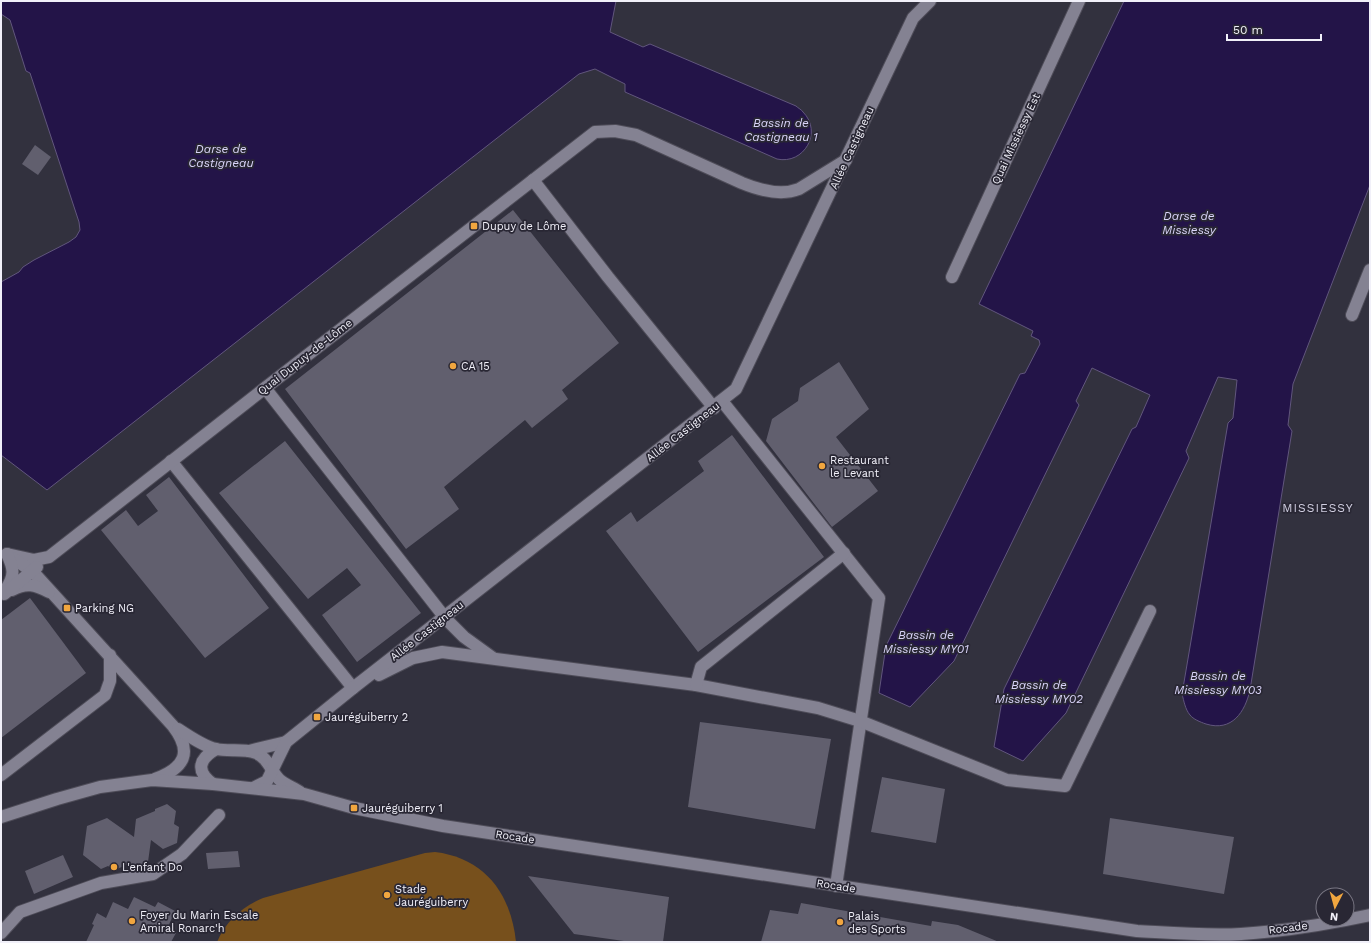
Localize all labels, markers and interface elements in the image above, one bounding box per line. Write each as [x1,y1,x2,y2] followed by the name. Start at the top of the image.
[1227,16,1321,42] scale bar
[1233,23,1263,37] text: 50 m
[989,91,1043,187] street label: Quai Missiessy Est
[827,105,877,191] street label: Allée Castigneau
[744,116,818,144] water label: Bassin de Castigneau 1
[188,142,254,170] water label: Darse de Castigneau
[1162,209,1217,237] water label: Darse de Missiessy
[482,220,566,233] place label: Dupuy de Lôme
[469,221,479,231] marker: Dupuy de Lôme
[255,316,355,398] street label: Quai Dupuy-de-Lôme
[461,360,490,373] place label: CA 15
[448,361,458,371] marker: CA 15
[644,399,722,465] street label: Allée Castigneau
[830,454,889,480] place label: Restaurant le Levant
[817,461,827,471] marker: Restaurant le Levant
[1282,501,1354,515] district label: MISSIESSY
[388,598,466,664] street label: Allée Castigneau
[75,602,134,615] place label: Parking NG
[62,603,72,613] marker: Parking NG
[883,628,969,656] water label: Bassin de Missiessy MY01
[1174,669,1262,697] water label: Bassin de Missiessy MY03
[995,678,1083,706] water label: Bassin de Missiessy MY02
[325,711,408,724] place label: Jauréguiberry 2
[312,712,322,722] marker: Jauréguiberry 2
[362,802,443,815] place label: Jauréguiberry 1
[349,803,359,813] marker: Jauréguiberry 1
[495,828,535,846] street label: Rocade
[122,861,183,874] place label: L'enfant Do
[109,862,119,872] marker: L'enfant Do
[816,877,856,895] street label: Rocade
[395,883,468,909] place label: Stade Jauréguiberry
[1315,887,1355,927] north arrow
[382,890,392,900] marker: Stade Jauréguiberry
[140,909,258,935] place label: Foyer du Marin Escale Amiral Ronarc'h
[848,910,906,936] place label: Palais des Sports
[1329,910,1339,923] text: N
[127,916,137,926] marker: Foyer du Marin Escale Amiral Ronarc'h
[835,917,845,927] marker: Palais des Sports
[1268,919,1308,937] street label: Rocade

